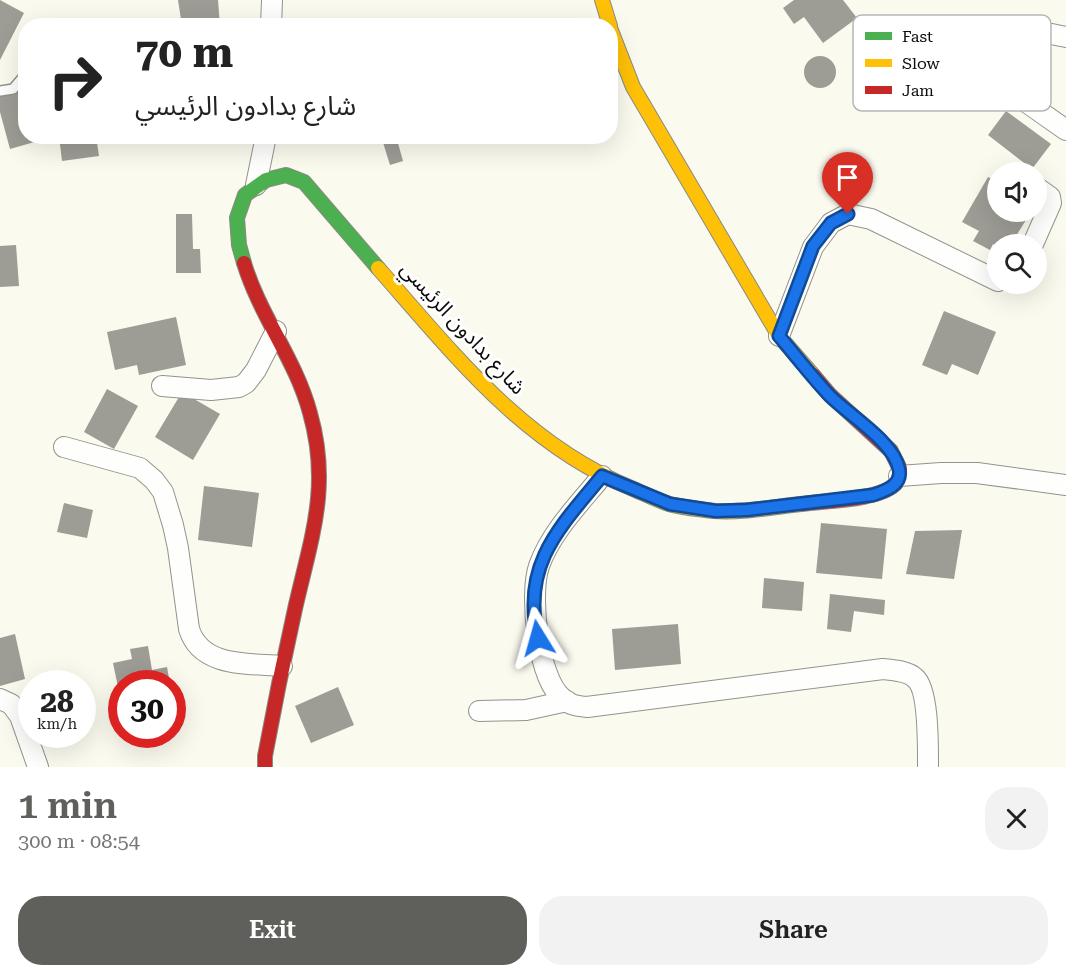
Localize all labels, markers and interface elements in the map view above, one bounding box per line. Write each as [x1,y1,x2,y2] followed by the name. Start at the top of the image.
[853,15,1051,111] legend
[902,27,933,46] text: Fast
[135,28,233,77] text: 70 m
[36,42,114,120] icon: right
[902,54,940,73] text: Slow
[902,81,934,100] text: Jam
[135,90,356,122] text: شارع بدادون الرئيسي
[822,152,873,214] pin
[831,161,864,194] icon: arrive
[987,162,1047,294] map controls
[987,162,1047,222] button: sound
[987,234,1047,294] button: search
[393,257,530,402] street label: شارع بدادون الرئيسي
[506,606,570,670] position arrow
[108,670,186,748] speed limit sign: 30
[40,684,74,719] text: 28
[37,715,77,733] text: km/h
[18,785,117,827] text: 1 min
[985,787,1048,850] button: close
[18,829,140,853] text: 300 m · 08:54
[18,896,527,965] button: Exit
[539,896,1048,965] button: Share

